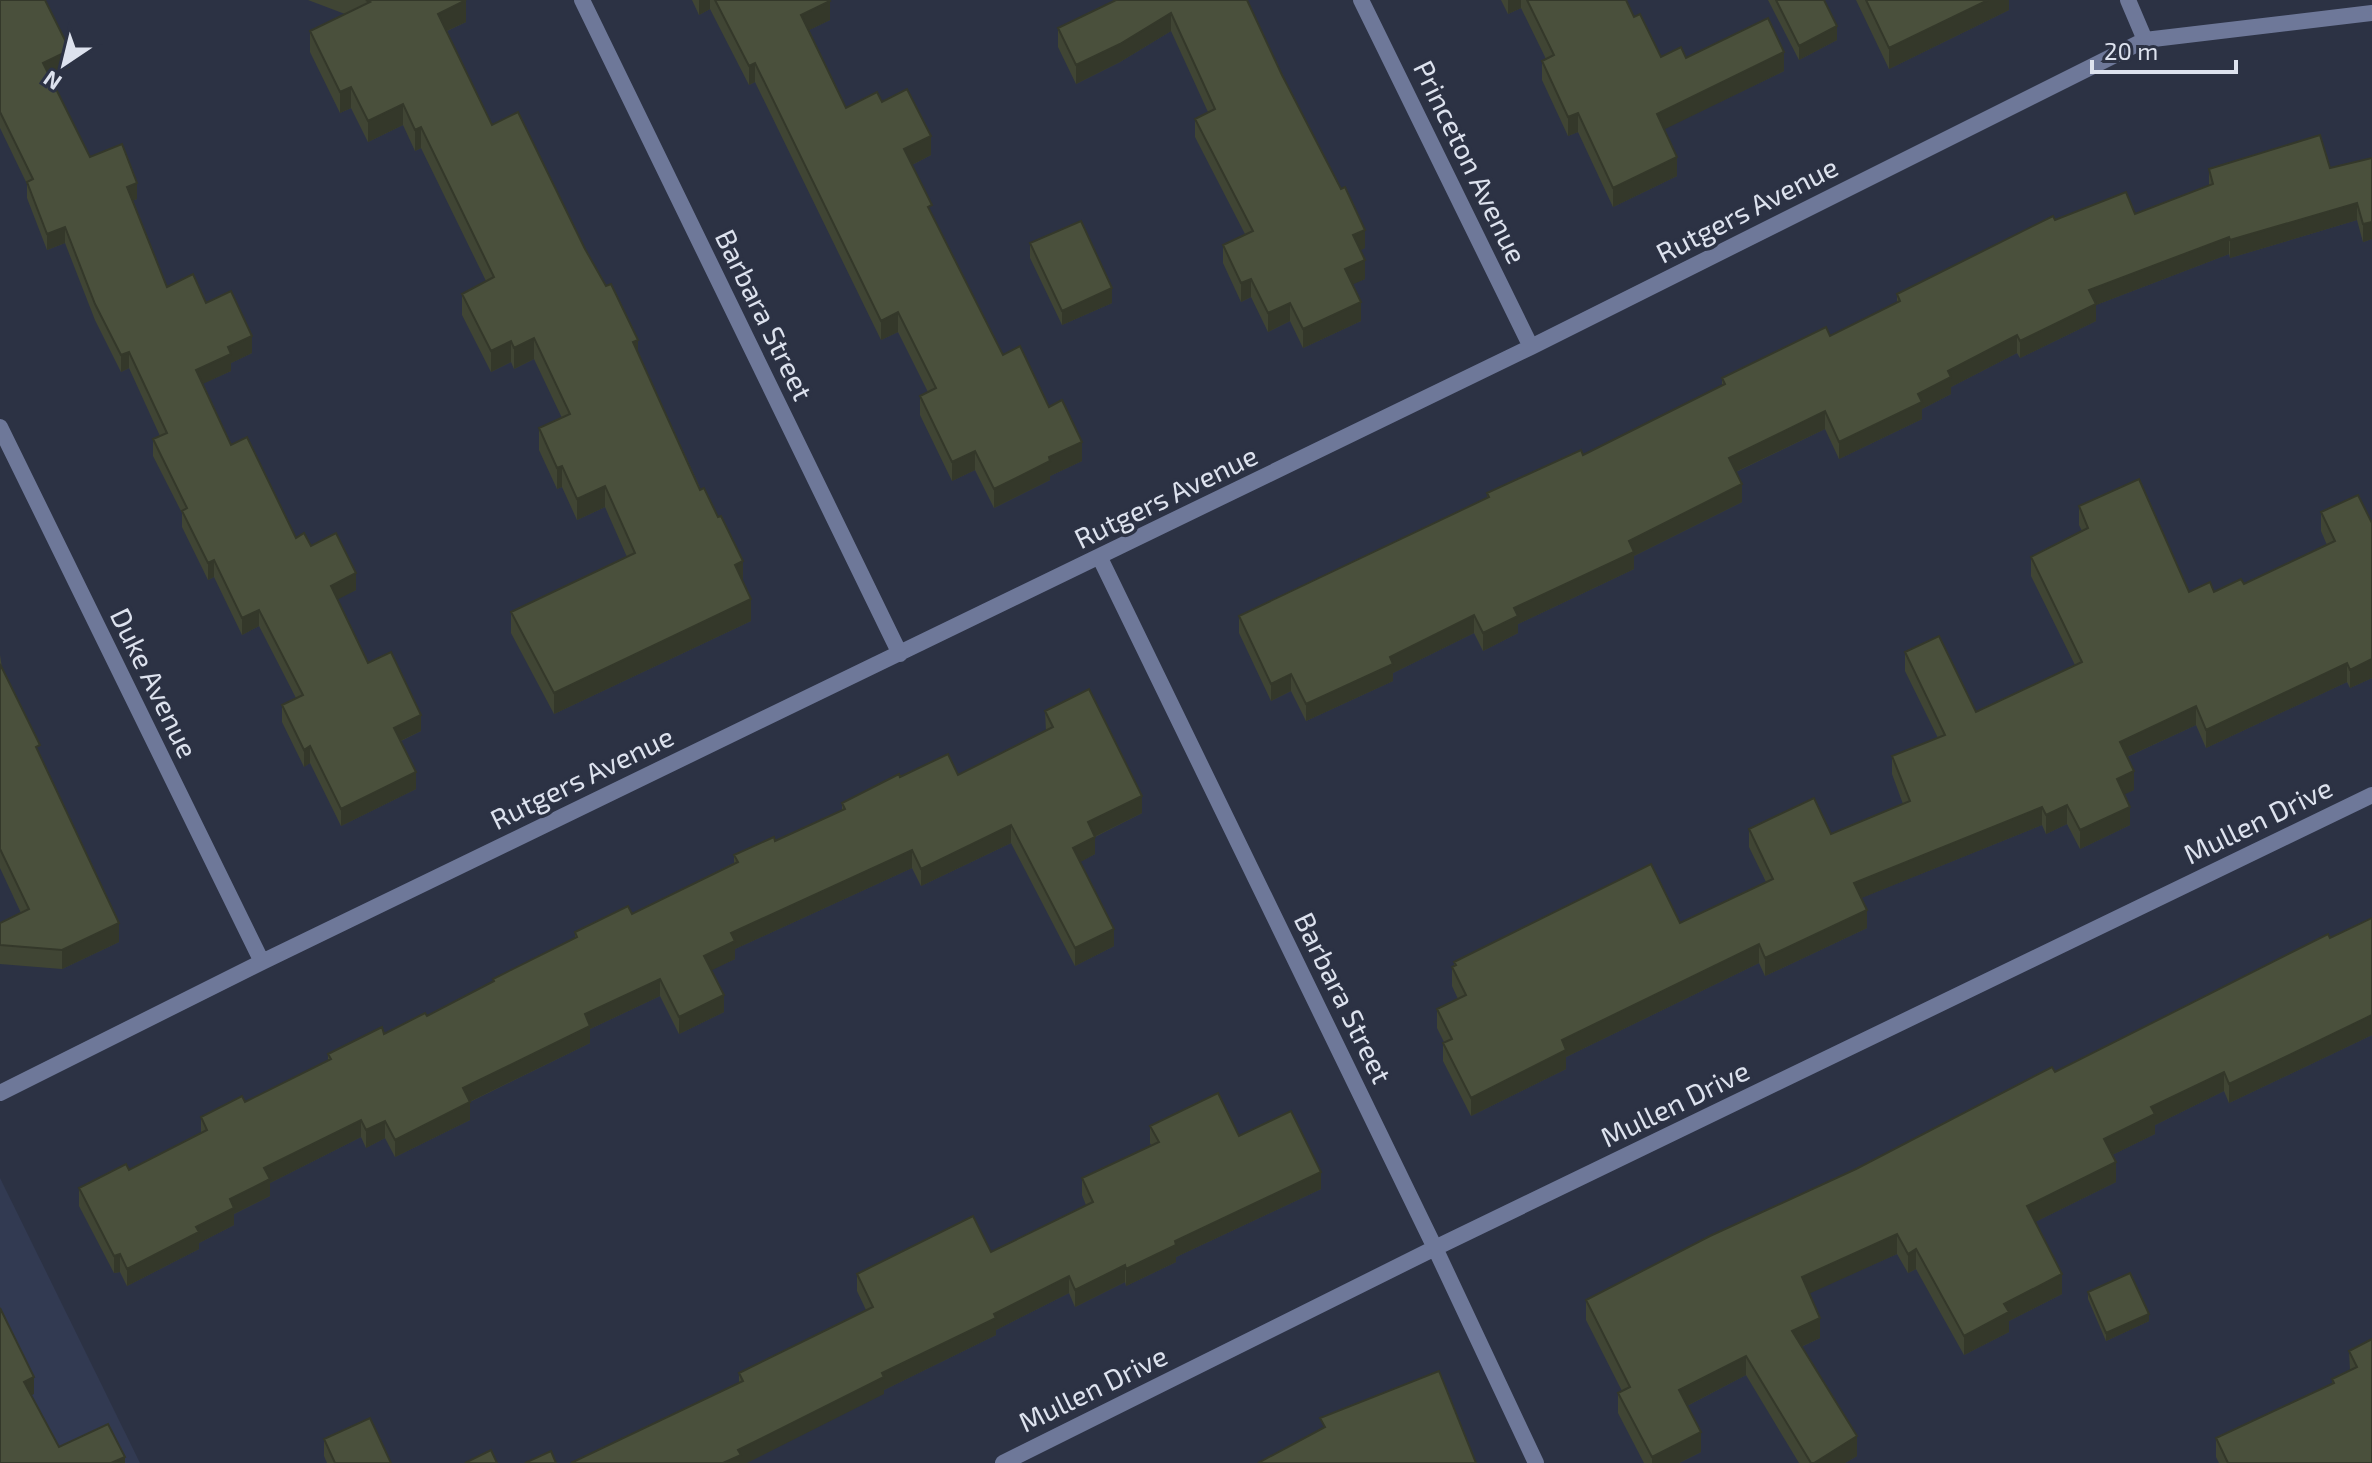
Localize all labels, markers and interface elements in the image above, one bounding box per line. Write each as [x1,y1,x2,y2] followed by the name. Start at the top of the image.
[24,24,104,104] north arrow
[2092,24,2236,74] scale bar
[2104,36,2158,65] text: 20 m
[1407,54,1535,269] street label: Princeton Avenue
[38,66,66,96] text: N
[1650,149,1843,270] street label: Rutgers Avenue
[709,224,821,406] street label: Barbara Street
[1069,437,1263,555] street label: Rutgers Avenue
[104,602,206,763] street label: Duke Avenue
[485,718,679,836] street label: Rutgers Avenue
[2178,769,2337,871] street label: Mullen Drive
[1288,907,1400,1089] street label: Barbara Street
[1595,1052,1754,1154] street label: Mullen Drive
[1013,1337,1172,1439] street label: Mullen Drive

